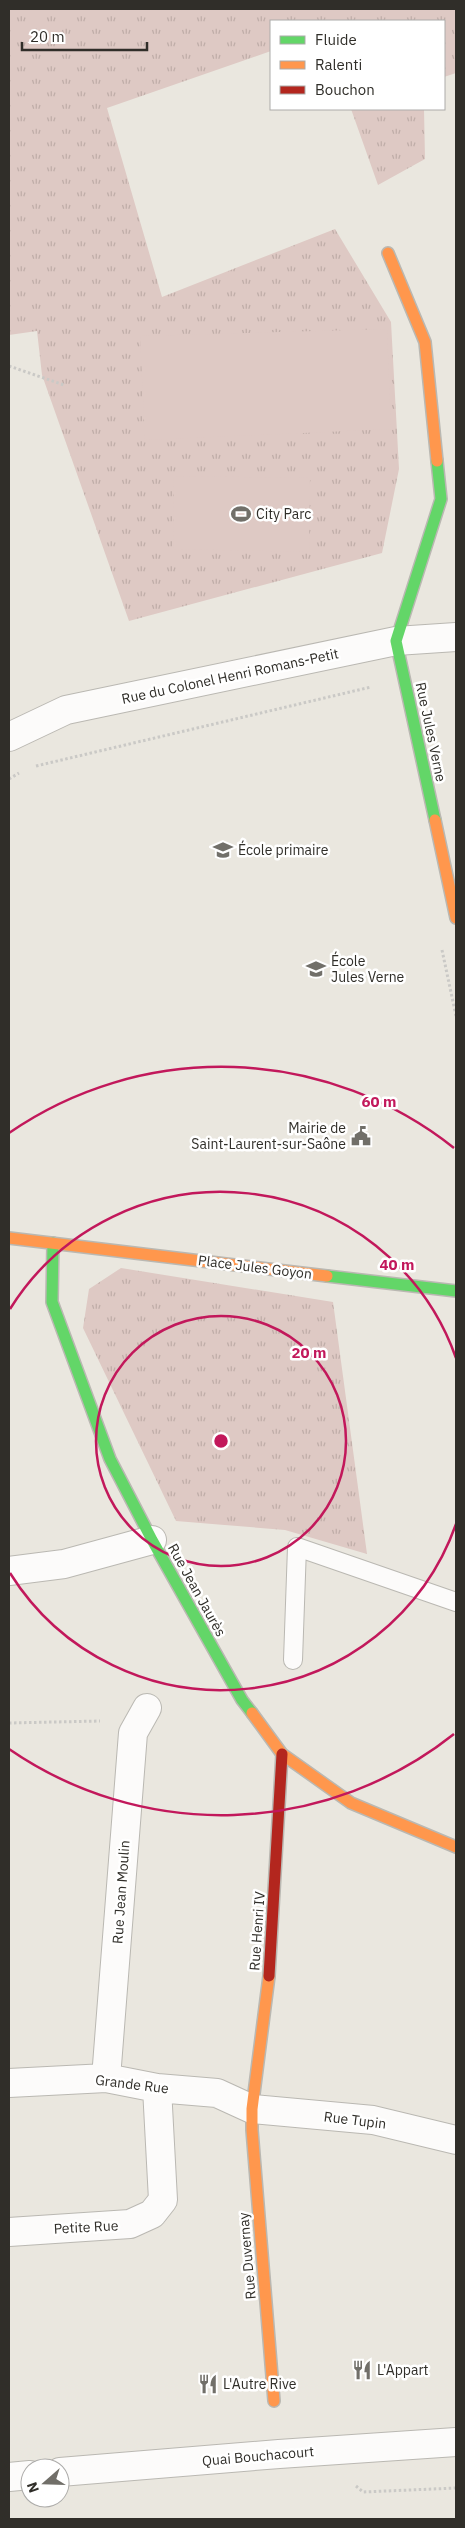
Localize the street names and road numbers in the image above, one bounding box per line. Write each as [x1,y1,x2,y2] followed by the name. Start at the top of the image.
[120,644,340,708] street label: Rue du Colonel Henri Romans-Petit
[412,681,450,784] street label: Rue Jules Verne
[197,1251,313,1283] street label: Place Jules Goyon
[164,1540,230,1640] street label: Rue Jean Jaurès
[108,1840,134,1944] street label: Rue Jean Moulin
[245,1890,269,1971] street label: Rue Henri IV
[94,2071,170,2097] street label: Grande Rue
[323,2107,387,2133] street label: Rue Tupin
[234,2212,260,2300] street label: Rue Duvernay
[53,2216,119,2238] street label: Petite Rue
[201,2442,315,2470] street label: Quai Bouchacourt

